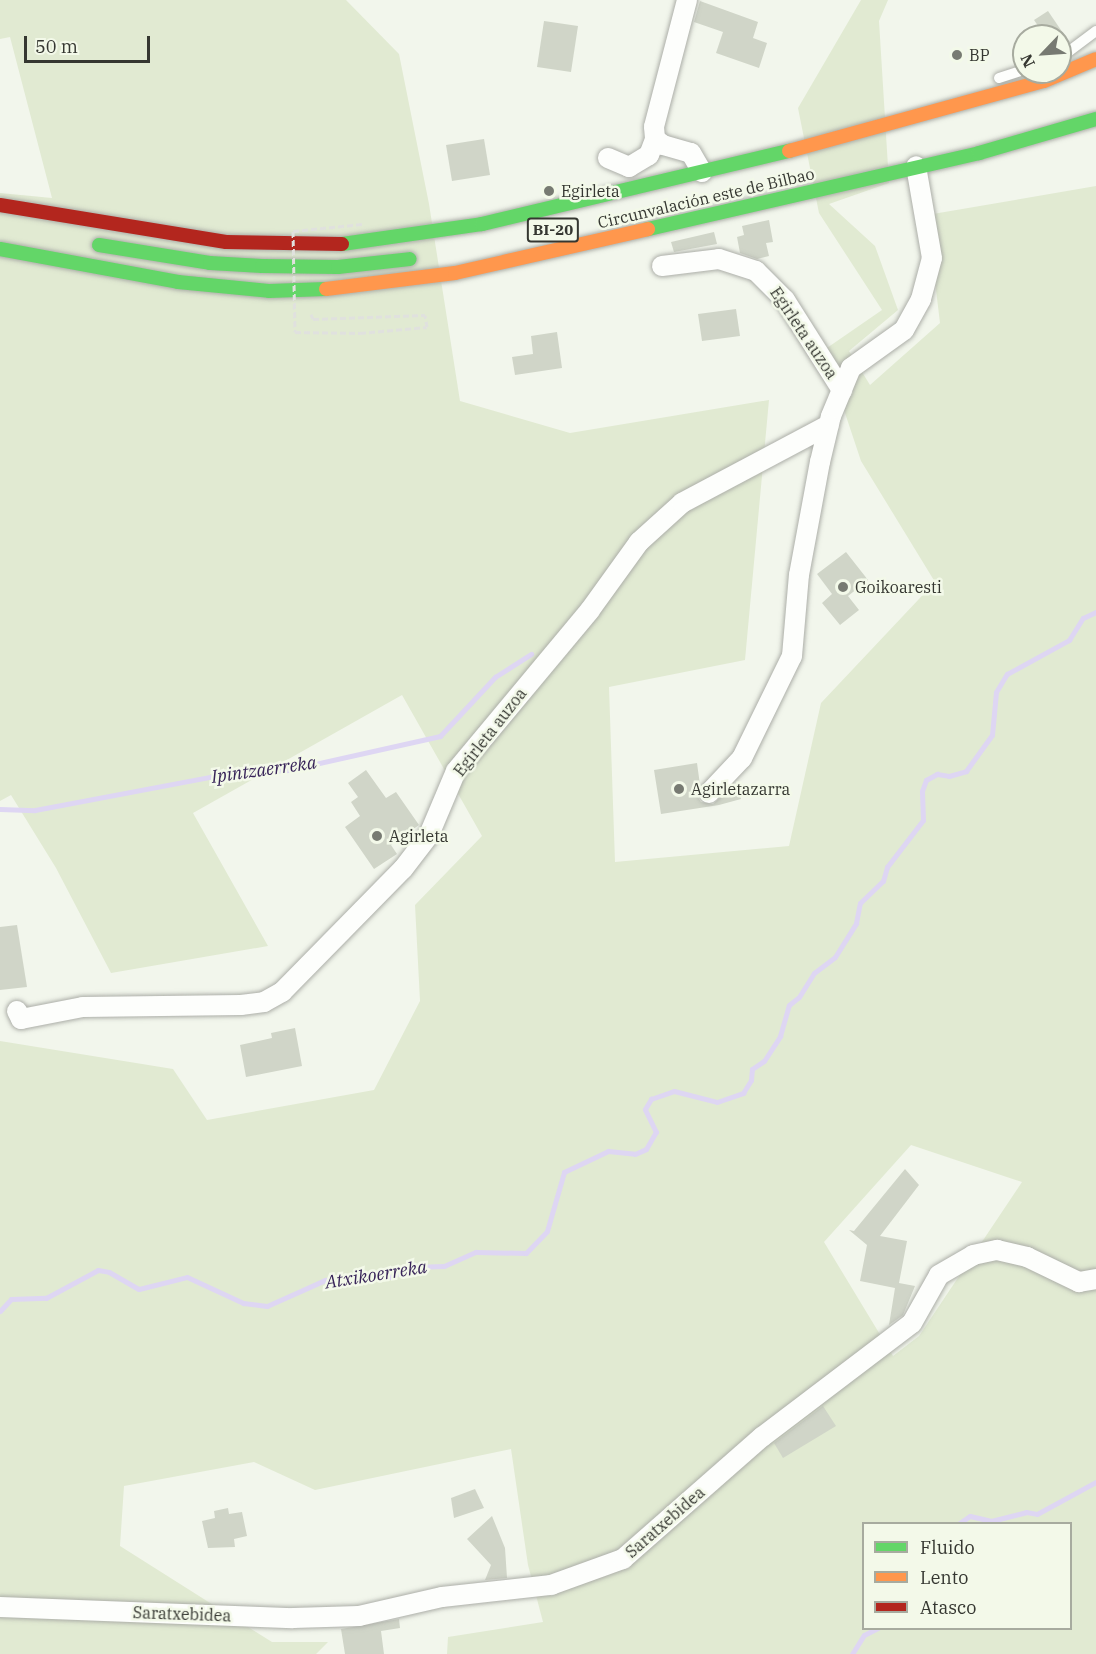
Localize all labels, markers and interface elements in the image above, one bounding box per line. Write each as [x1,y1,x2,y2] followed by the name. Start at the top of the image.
[27,24,153,62] scale bar
[1012,24,1072,84] north arrow
[35,35,78,58] text: 50 m
[969,45,990,65] place label: BP
[950,48,964,62] marker: BP
[1016,51,1039,71] text: N
[596,164,816,232] street label: Circunvalación este de Bilbao
[561,181,620,201] place label: Egirleta
[542,184,556,198] marker: Egirleta
[526,218,580,242] road number: BI-20
[766,283,842,383] street label: Egirleta auzoa
[855,577,942,597] place label: Goikoaresti
[836,580,850,594] marker: Goikoaresti
[450,684,530,780] street label: Egirleta auzoa
[210,752,318,788] water label: Ipintzaerreka
[691,779,790,799] place label: Agirletazarra
[672,782,686,796] marker: Agirletazarra
[389,826,449,846] place label: Agirleta
[370,829,384,843] marker: Agirleta
[324,1256,428,1294] water label: Atxikoerreka
[622,1482,708,1562] street label: Saratxebidea
[862,1522,1072,1630] legend
[920,1536,975,1559] text: Fluido
[920,1566,968,1589] text: Lento
[920,1596,976,1619] text: Atasco
[132,1603,232,1625] street label: Saratxebidea

